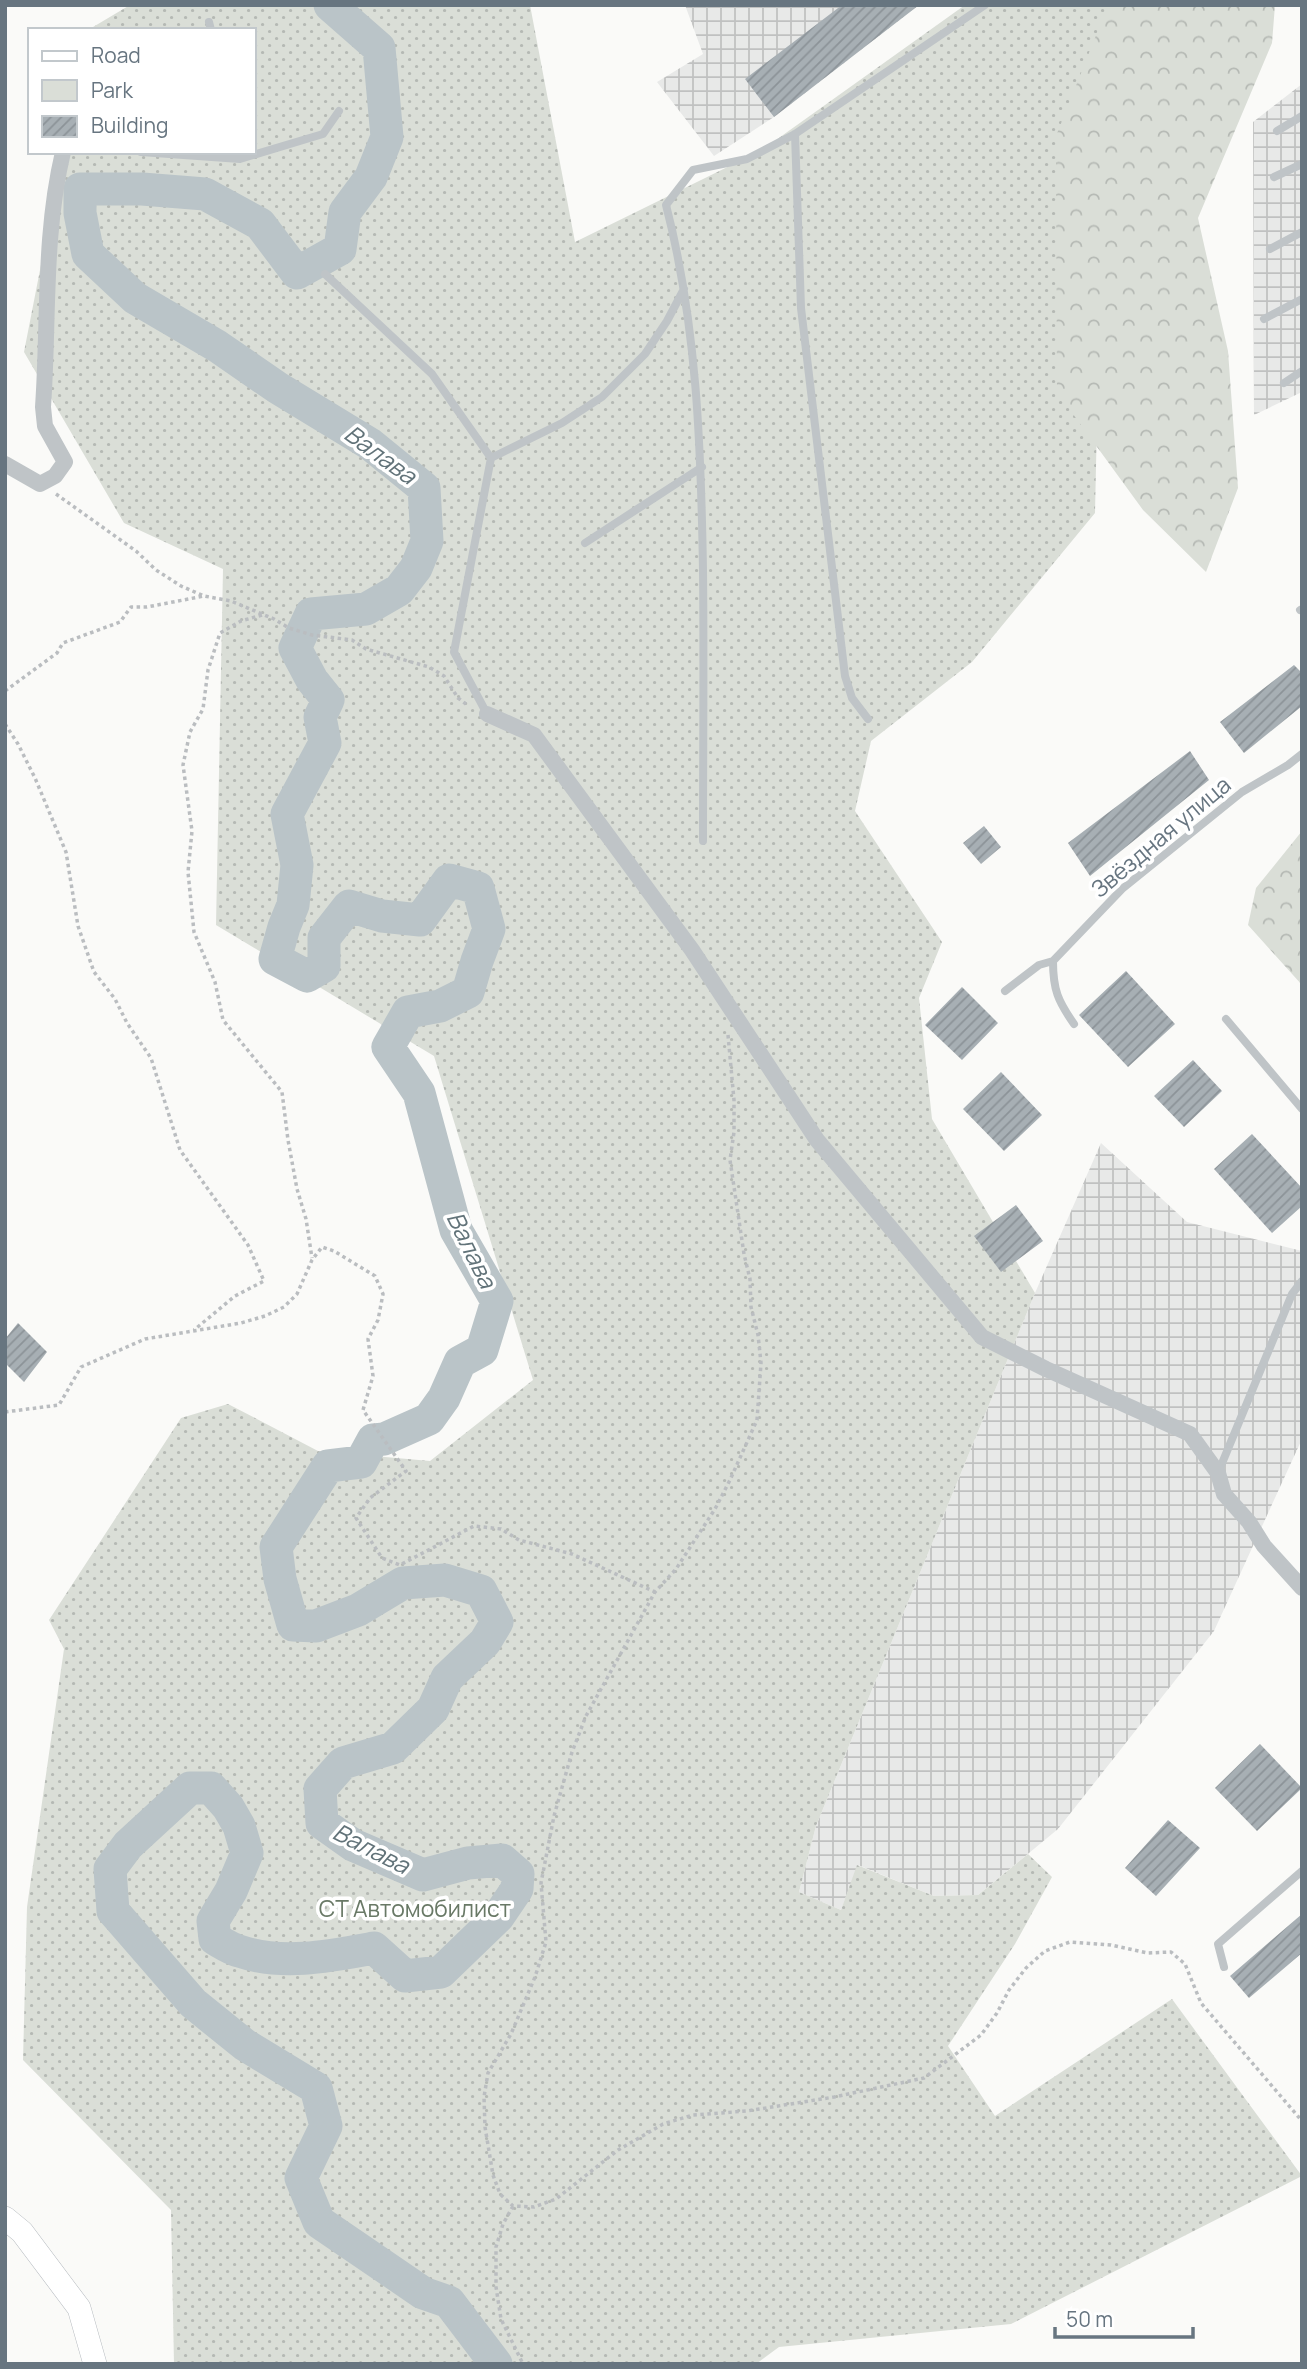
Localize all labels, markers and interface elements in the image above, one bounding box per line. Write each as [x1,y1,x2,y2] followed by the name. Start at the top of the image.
[28,28,256,154] legend
[91,41,141,69] text: Road
[91,76,133,104] text: Park
[91,111,168,139] text: Building
[338,417,425,492] water label: Валава
[1084,768,1237,904] street label: Звёздная улица
[440,1206,506,1295] water label: Валава
[328,1814,417,1882] water label: Валава
[319,1892,512,1924] park label: СТ Автомобилист
[1055,2296,1193,2340] scale bar
[1066,2305,1113,2333] text: 50 m

